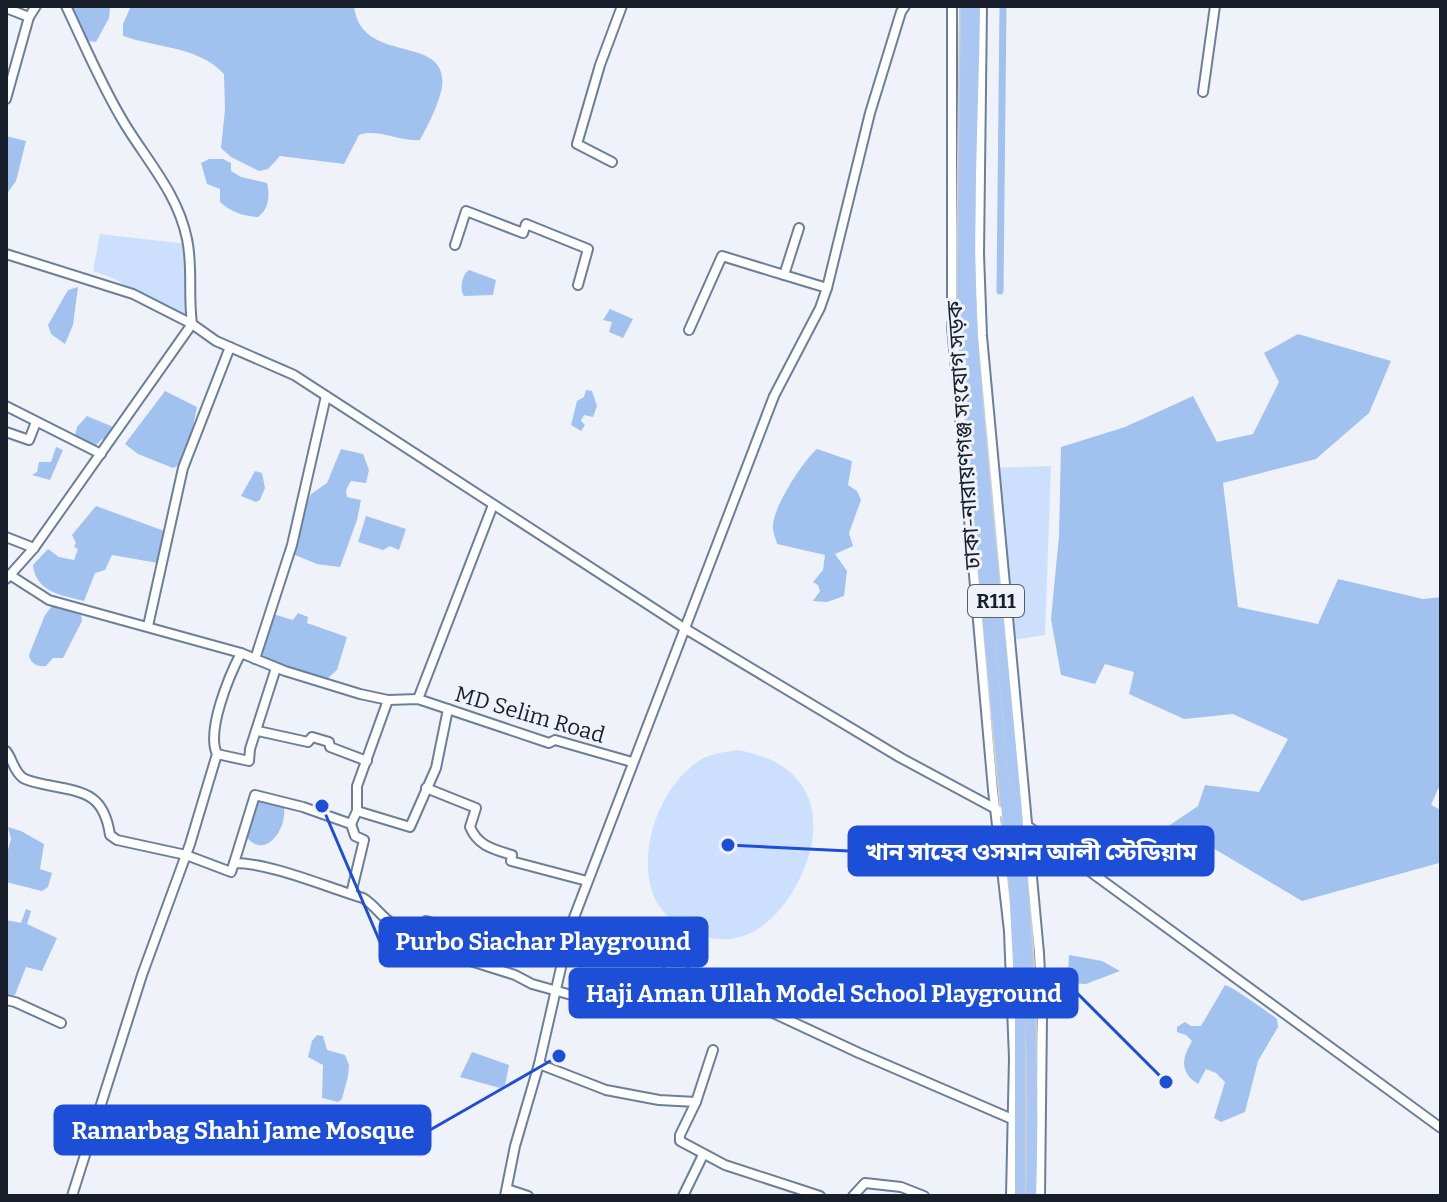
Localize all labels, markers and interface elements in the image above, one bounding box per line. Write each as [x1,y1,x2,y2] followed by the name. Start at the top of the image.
[941,300,986,571] street label: ঢাকা-নারায়ণগঞ্জ সংযোগ সড়ক
[968,585,1024,617] road number: R111
[452,680,608,749] street label: MD Selim Road
[849,827,1213,875] callout: খান সাহেব ওসমান আলী স্টেডিয়াম
[865,838,1198,866] text: খান সাহেব ওসমান আলী স্টেডিয়াম
[380,918,707,966] callout: Purbo Siachar Playground
[395,928,691,956] text: Purbo Siachar Playground
[570,969,1077,1017] callout: Haji Aman Ullah Model School Playground
[586,980,1062,1008] text: Haji Aman Ullah Model School Playground
[55,1106,430,1154] callout: Ramarbag Shahi Jame Mosque
[72,1117,415,1145] text: Ramarbag Shahi Jame Mosque

